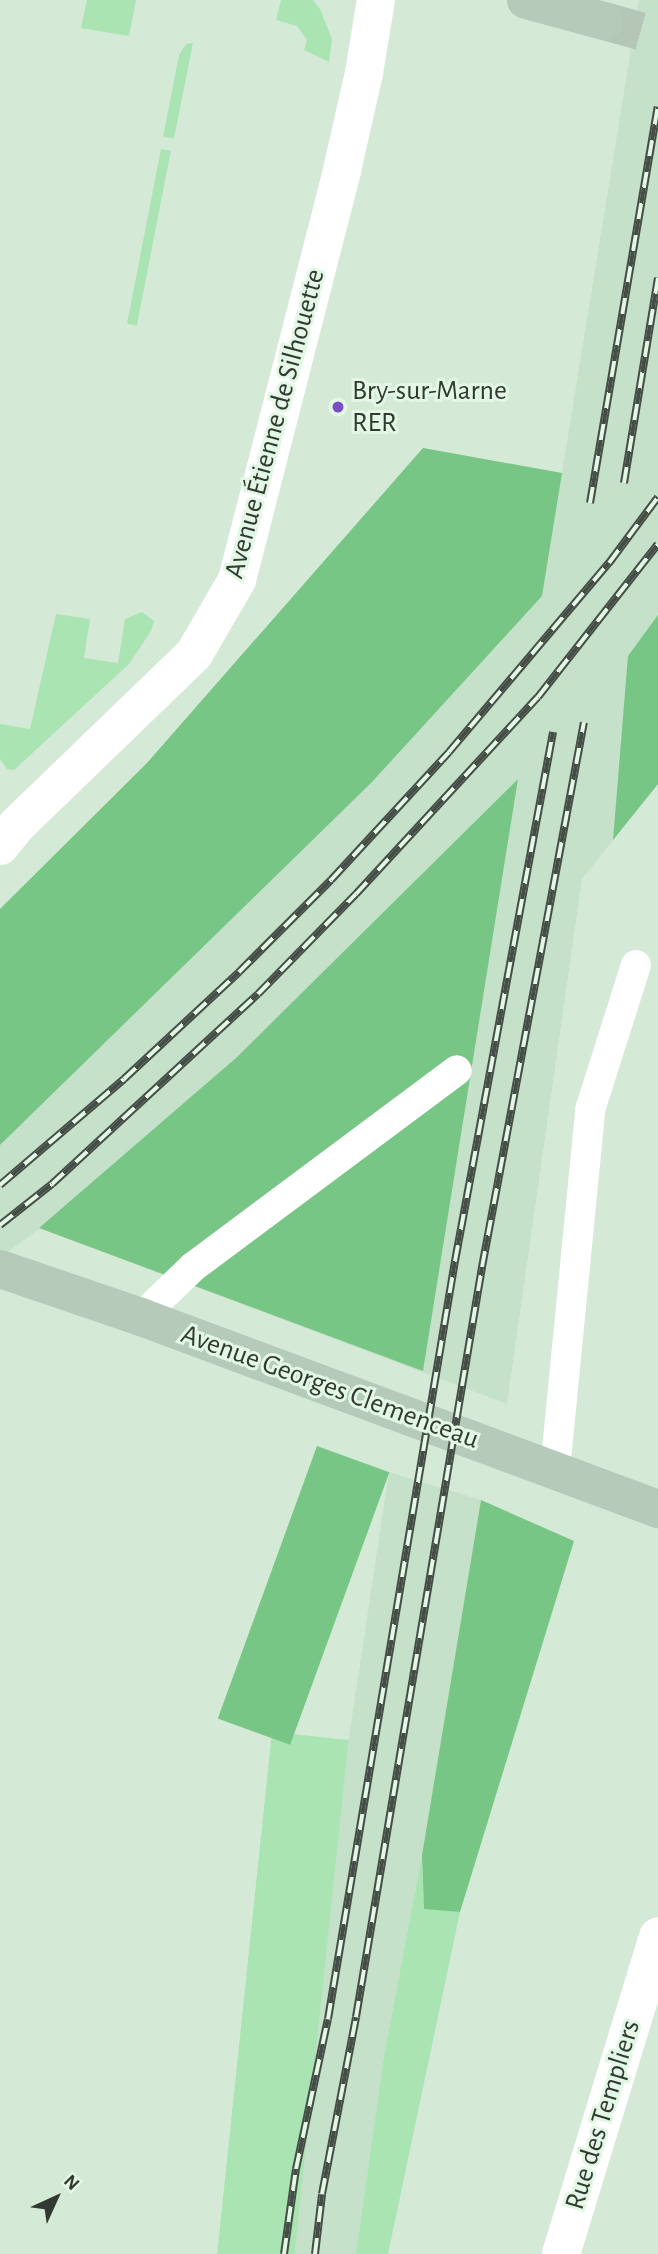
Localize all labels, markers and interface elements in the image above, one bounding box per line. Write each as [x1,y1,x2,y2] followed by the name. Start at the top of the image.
[218,266,332,582] street label: Avenue Étienne de Silhouette
[352,374,507,440] place label: Bry-sur-Marne RER
[330,399,346,415] marker: Bry-sur-Marne RER
[177,1317,483,1457] street label: Avenue Georges Clemenceau
[558,2016,648,2214] street label: Rue des Templiers
[21,2163,91,2233] north arrow
[60,2171,83,2194] text: N

